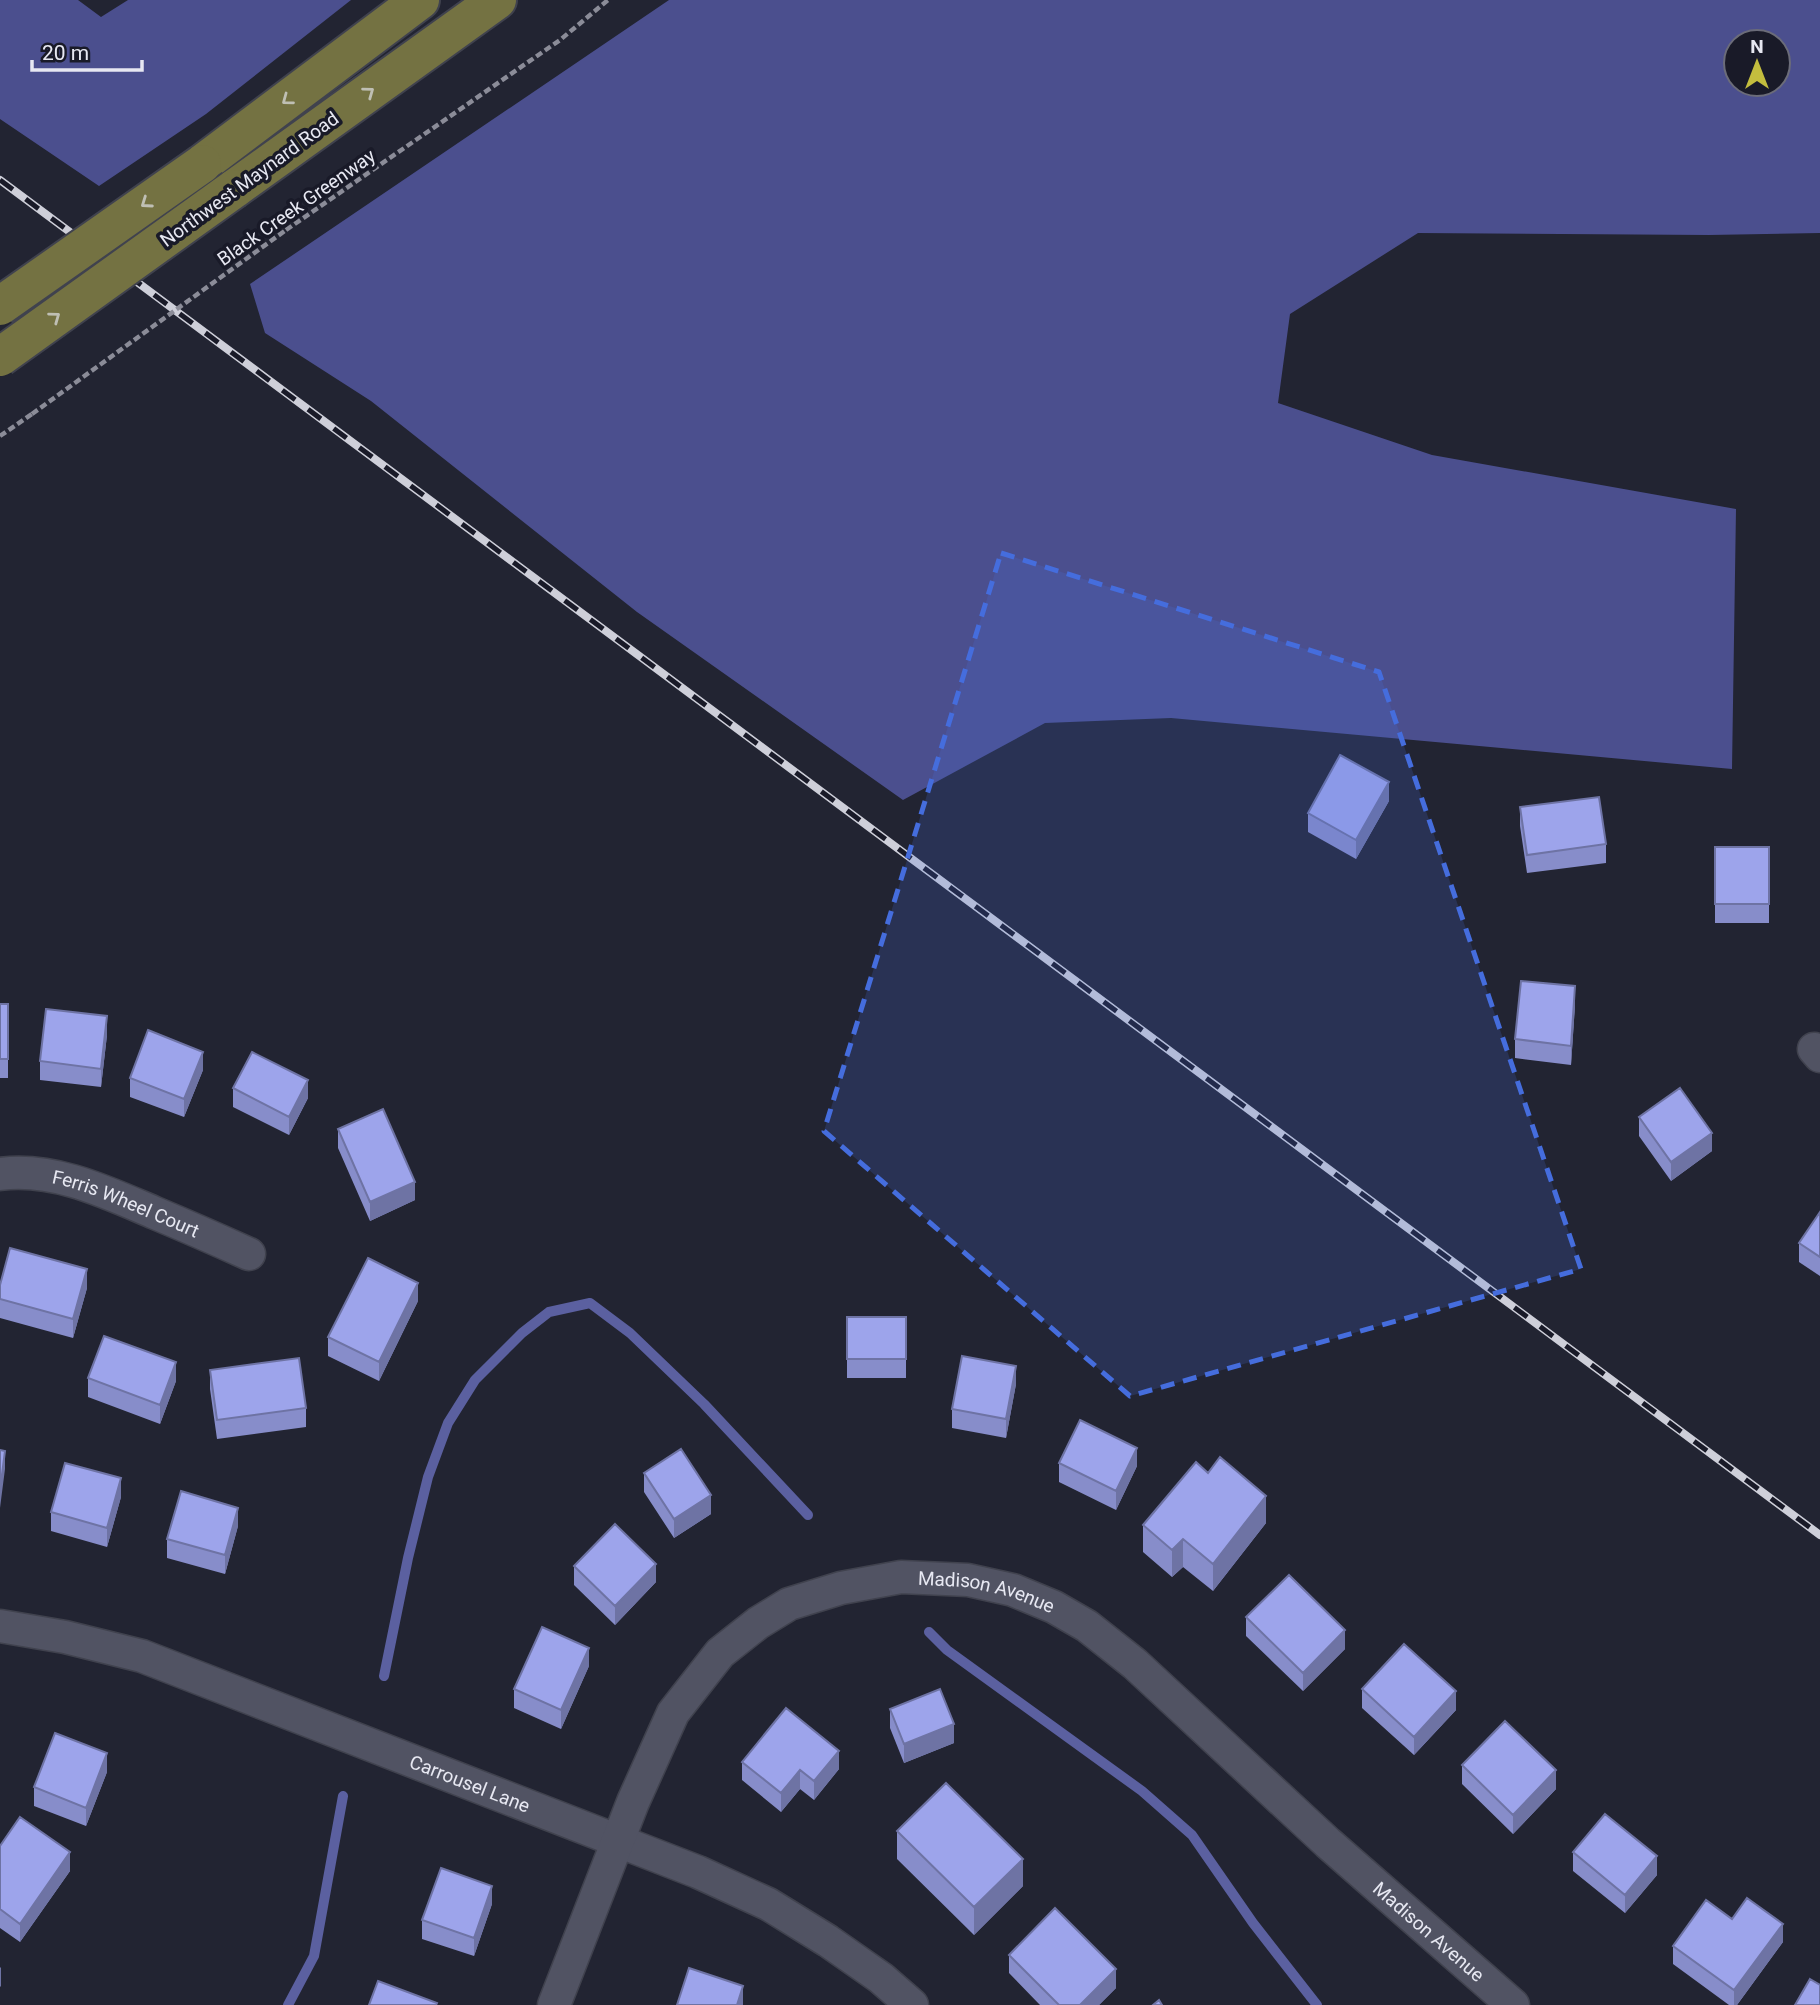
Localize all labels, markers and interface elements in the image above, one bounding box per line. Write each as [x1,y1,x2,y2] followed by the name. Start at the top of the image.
[32,28,142,72] scale bar
[1722,28,1792,98] north arrow
[1750,35,1764,58] text: N
[42,41,89,65] text: 20 m
[362,88,374,101] one-way arrow
[282,92,295,105] one-way arrow
[156,107,343,252] street label: Northwest Maynard Road
[213,144,380,271] street label: Black Creek Greenway
[141,195,154,207] one-way arrow
[48,313,60,325] one-way arrow
[50,1165,203,1243] street label: Ferris Wheel Court
[917,1567,1058,1618] street label: Madison Avenue
[406,1750,533,1818] street label: Carrousel Lane
[1368,1877,1489,1987] street label: Madison Avenue

